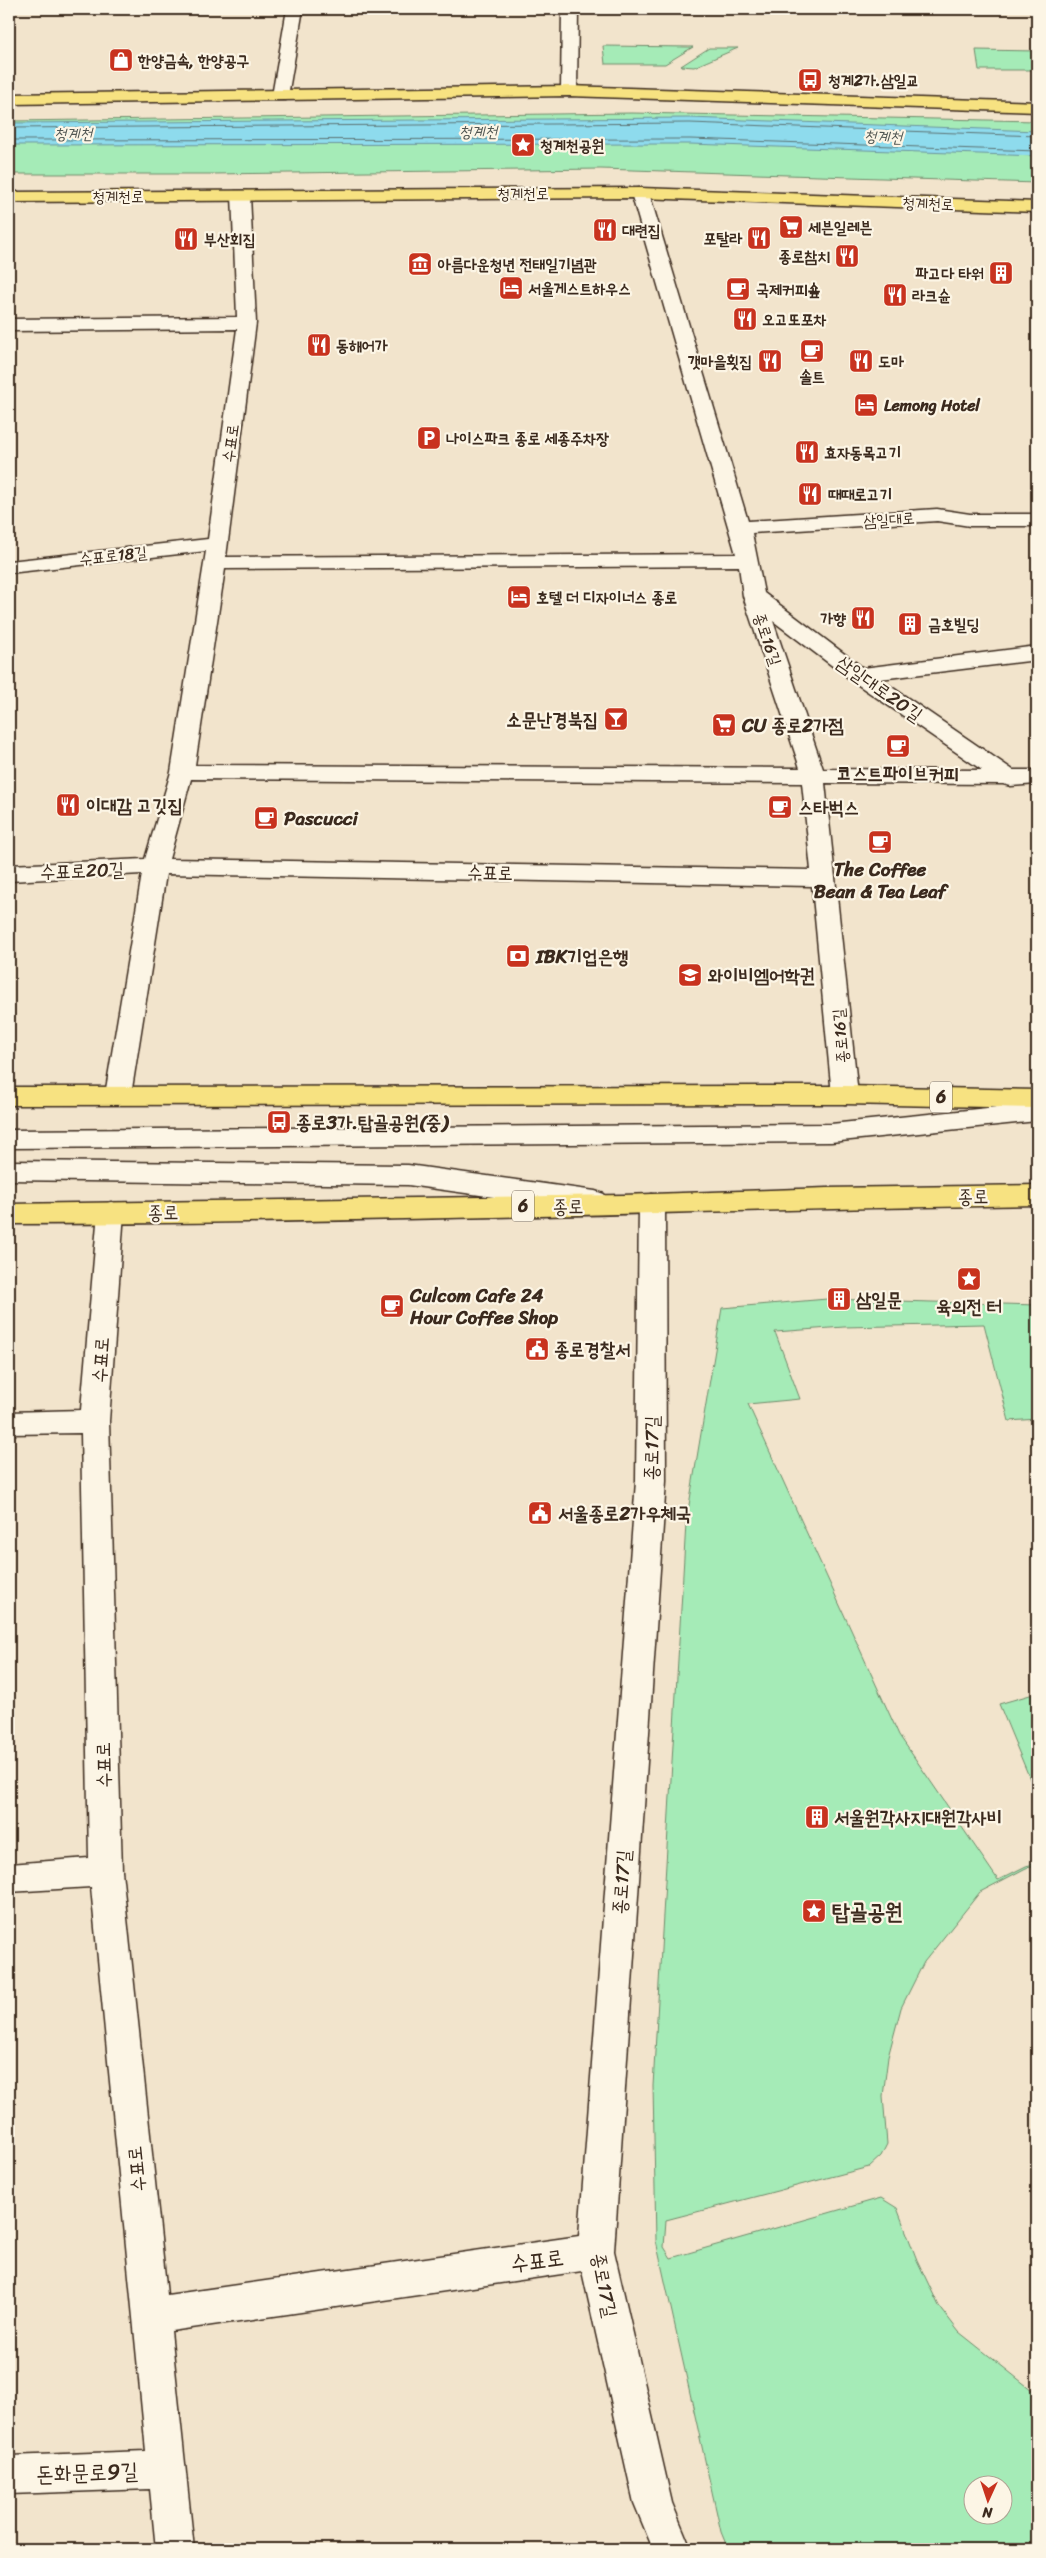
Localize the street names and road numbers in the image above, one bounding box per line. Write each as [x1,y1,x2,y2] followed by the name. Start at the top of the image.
[497,179,549,208] street label: 청계천로
[92,182,144,211] street label: 청계천로
[902,188,954,219] street label: 청계천로
[213,422,248,464] street label: 수표로
[862,503,916,536] street label: 삼일대로
[78,538,149,573] street label: 수표로18길
[745,609,790,670] street label: 종로16길
[830,646,930,730] street label: 삼일대로20길
[39,853,125,888] street label: 수표로20길
[467,856,513,889] street label: 수표로
[824,1007,857,1064] street label: 종로16길
[930,1082,952,1112] road number: 6
[957,1180,989,1213] street label: 종로
[512,1190,534,1222] road number: 6
[552,1190,584,1223] street label: 종로
[147,1196,179,1229] street label: 종로
[82,1336,119,1384] street label: 수표로
[634,1415,669,1481] street label: 종로17길
[87,1742,120,1788] street label: 수표로
[603,1849,640,1916] street label: 종로17길
[118,2144,155,2193] street label: 수표로
[508,2237,566,2284] street label: 수표로
[582,2250,627,2320] street label: 종로17길
[35,2451,139,2494] street label: 돈화문로9길

